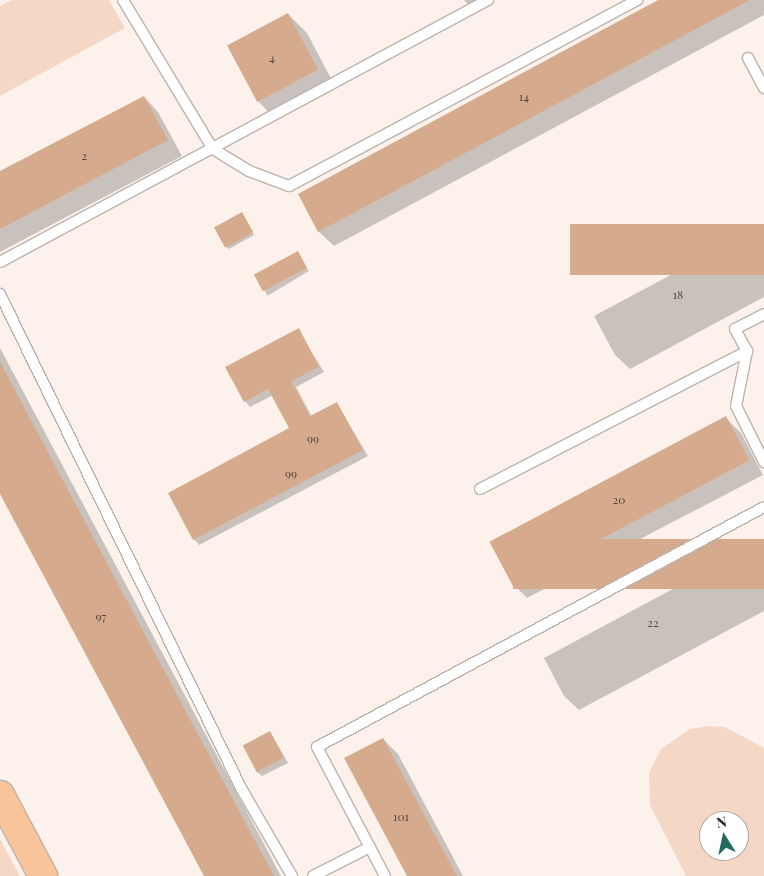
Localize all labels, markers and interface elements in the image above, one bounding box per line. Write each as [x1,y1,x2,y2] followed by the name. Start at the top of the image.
[269,51,275,65] house number: 4
[519,90,529,104] house number: 14
[81,149,87,163] house number: 2
[673,288,683,302] house number: 18
[307,432,319,446] house number: 99
[285,467,297,481] house number: 99
[613,493,625,507] house number: 20
[96,610,106,624] house number: 97
[647,616,659,630] house number: 22
[393,810,409,824] house number: 101
[699,811,749,861] north arrow
[715,811,728,832] text: N

